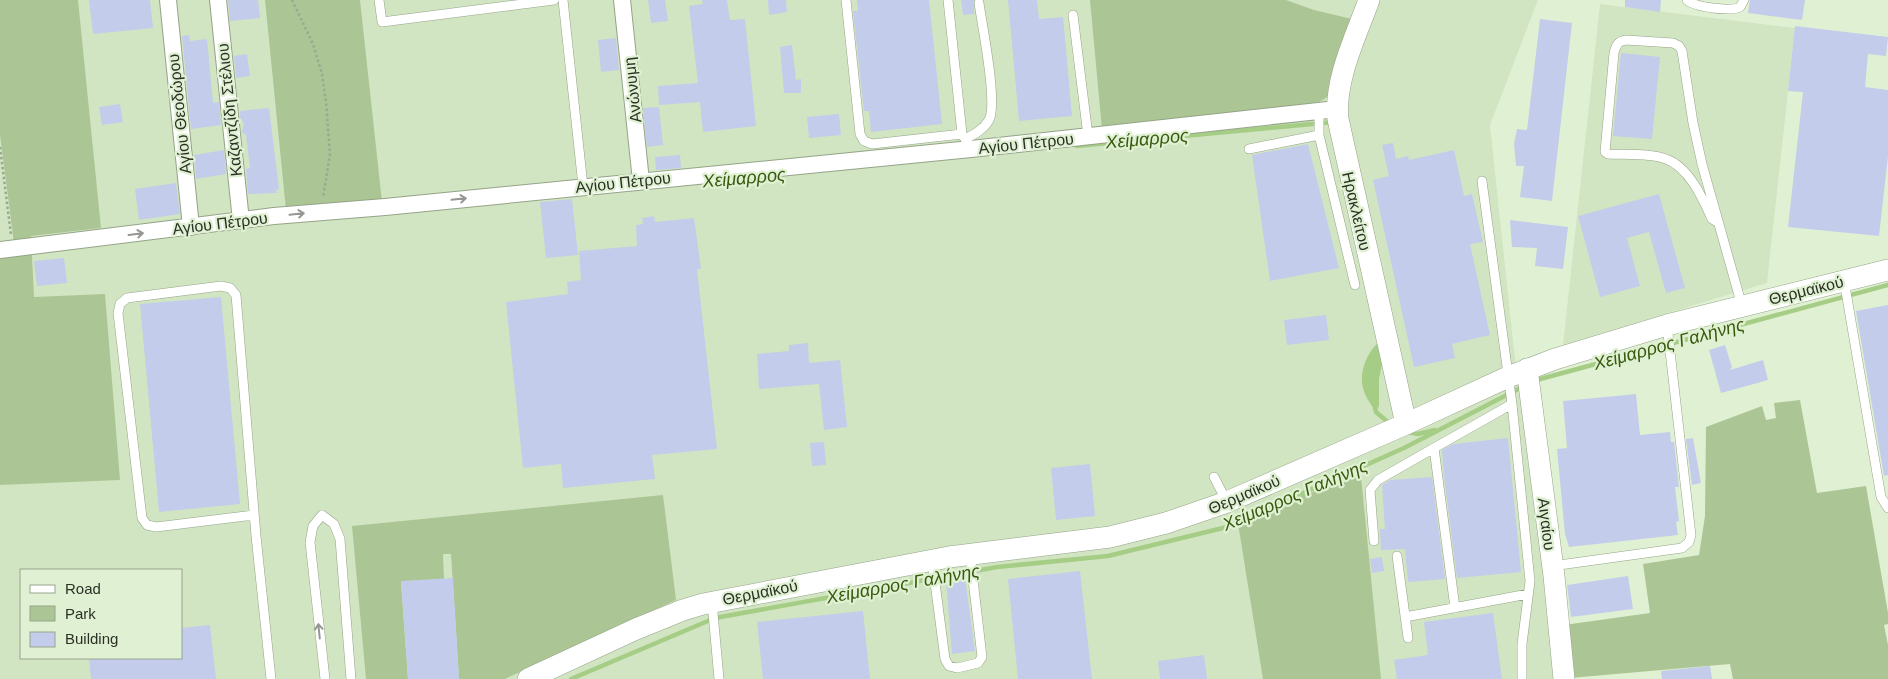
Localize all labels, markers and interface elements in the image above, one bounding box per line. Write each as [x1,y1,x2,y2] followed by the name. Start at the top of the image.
[214,42,246,177] street label: Καζαντζίδη Στέλιου
[165,53,194,175] street label: Αγίου Θεοδώρου
[621,56,644,124] street label: Ανώνυμη
[1104,125,1190,153] water label: Χείμαρρος
[978,130,1075,157] street label: Αγίου Πέτρου
[701,164,787,192] water label: Χείμαρρος
[575,169,672,196] street label: Αγίου Πέτρου
[1339,170,1374,252] street label: Ηρακλείτου
[450,194,466,204] one-way arrow
[171,209,269,238] street label: Αγίου Πέτρου
[289,209,305,219] one-way arrow
[127,229,143,239] one-way arrow
[1767,273,1845,308] street label: Θερμαϊκού
[1590,314,1747,374] water label: Χείμαρρος Γαλήνης
[1219,455,1371,535] water label: Χείμαρρος Γαλήνης
[1206,472,1283,517] street label: Θερμαϊκού
[1535,497,1558,551] street label: Αιγαίου
[824,561,982,608] water label: Χείμαρρος Γαλήνης
[20,569,182,659] legend
[721,577,799,608] street label: Θερμαϊκού
[65,580,101,597] text: Road
[65,605,96,622] text: Park
[314,623,324,639] one-way arrow
[65,630,118,647] text: Building

